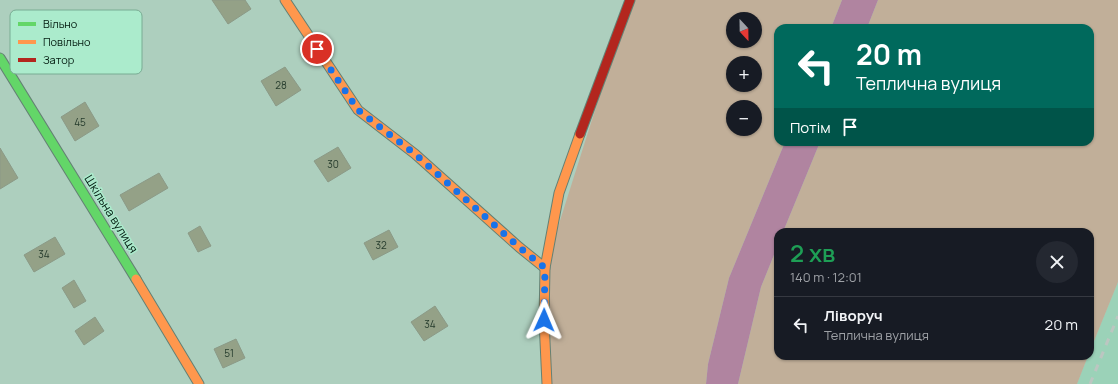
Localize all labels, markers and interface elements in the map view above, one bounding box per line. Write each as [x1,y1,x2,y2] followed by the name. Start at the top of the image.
[10,10,142,74] legend
[726,12,762,48] north arrow
[726,12,762,136] map controls
[43,16,78,31] text: Вільно
[300,32,334,66] pin
[43,34,91,49] text: Повільно
[856,35,922,73] text: 20 m
[306,38,328,60] icon: arrive
[790,40,842,92] icon: left
[43,52,75,67] text: Затор
[726,56,762,92] button: +
[856,71,1001,95] text: Теплична вулиця
[275,78,287,92] house number: 28
[726,100,762,136] button: −
[74,115,86,129] house number: 45
[839,116,861,138] icon: arrive
[790,117,831,138] text: Потім
[327,157,339,171] house number: 30
[81,171,142,256] street label: Шкільна вулиця
[790,236,835,269] text: 2 хв
[375,238,387,252] house number: 32
[1036,241,1078,283] button: close
[38,247,50,261] house number: 34
[790,268,862,286] text: 140 m · 12:01
[523,299,565,341] position arrow
[824,305,883,326] text: Ліворуч
[790,314,812,336] icon: left
[1045,314,1078,335] text: 20 m
[424,317,436,331] house number: 34
[824,326,929,344] text: Теплична вулиця
[224,346,234,360] house number: 51

